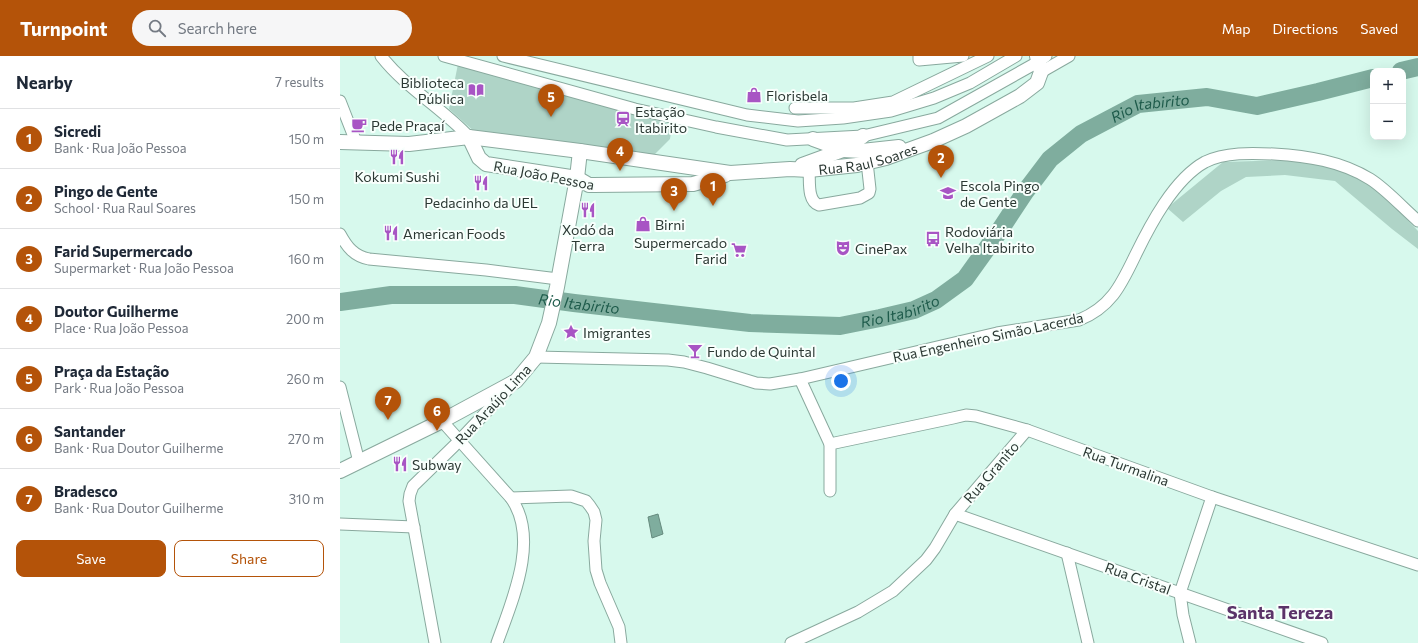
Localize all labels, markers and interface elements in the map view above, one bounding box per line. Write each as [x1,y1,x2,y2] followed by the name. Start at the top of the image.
[132,10,412,46] search box
[20,17,108,40] text: Turnpoint
[146,17,168,39] icon: search
[178,19,257,37] text: Search here
[1222,20,1251,37] text: Map
[1273,20,1338,37] text: Directions
[1360,20,1398,37] text: Saved
[1370,68,1406,140] map controls
[1370,68,1406,104] button: +
[16,72,73,93] text: Nearby
[275,74,324,90] text: 7 results
[400,74,464,107] place label: Biblioteca Pública
[467,81,485,99] library icon: Biblioteca Pública
[538,84,564,117] pin: 5
[745,86,763,104] shop icon: Florisbela
[766,87,828,104] place label: Florisbela
[1107,90,1190,126] water label: Rio Itabirito
[635,103,687,136] place label: Estação Itabirito
[1370,104,1406,140] button: −
[614,110,632,128] station icon: Estação Itabirito
[350,116,368,134] cafe icon: Pede Praçaí
[371,117,445,134] place label: Pede Praçaí
[54,122,101,140] text: Sicredi
[26,131,32,147] text: 1
[289,131,324,147] text: 150 m
[607,138,633,171] pin: 4
[818,139,919,177] street label: Rua Raul Soares
[54,140,187,156] text: Bank · Rua João Pessoa
[928,145,954,178] pin: 2
[388,148,406,166] restaurant icon: Kokumi Sushi
[492,157,596,193] street label: Rua João Pessoa
[354,168,440,185] place label: Kokumi Sushi
[700,173,726,206] pin: 1
[472,174,490,192] restaurant icon: Pedacinho da UEL
[960,177,1040,210] place label: Escola Pingo de Gente
[661,178,687,211] pin: 3
[54,182,158,200] text: Pingo de Gente
[939,184,957,202] school or university icon: Escola Pingo de Gente
[25,191,33,207] text: 2
[289,191,324,207] text: 150 m
[424,194,538,211] place label: Pedacinho da UEL
[54,200,196,216] text: School · Rua Raul Soares
[579,201,597,219] restaurant icon: Xodó da Terra
[634,215,652,233] shop icon: Birni
[655,216,685,233] place label: Birni
[562,221,614,254] place label: Xodó da Terra
[945,223,1035,256] place label: Rodoviária Velha Itabirito
[382,224,400,242] restaurant icon: American Foods
[403,225,505,242] place label: American Foods
[924,230,942,248] bus stop icon: Rodoviária Velha Itabirito
[634,234,727,267] place label: Supermercado Farid
[834,239,852,257] theatre icon: CinePax
[855,240,908,257] place label: CinePax
[730,241,748,259] supermarket icon: Supermercado Farid
[54,242,193,260] text: Farid Supermercado
[25,251,33,267] text: 3
[288,251,324,267] text: 160 m
[54,260,234,276] text: Supermarket · Rua João Pessoa
[537,289,621,317] water label: Rio Itabirito
[859,291,942,331] water label: Rio Itabirito
[54,302,178,320] text: Doutor Guilherme
[891,308,1085,366] street label: Rua Engenheiro Simão Lacerda
[25,311,33,327] text: 4
[286,311,324,327] text: 200 m
[54,320,189,336] text: Place · Rua João Pessoa
[562,323,580,341] place icon: Imigrantes
[583,324,651,341] place label: Imigrantes
[686,342,704,360] bar icon: Fundo de Quintal
[707,343,815,360] place label: Fundo de Quintal
[452,360,534,448] street label: Rua Araújo Lima
[54,362,169,380] text: Praça da Estação
[25,371,33,387] text: 5
[287,371,324,387] text: 260 m
[831,371,851,391] your location
[54,380,184,396] text: Park · Rua João Pessoa
[375,387,401,420] pin: 7
[424,398,450,431] pin: 6
[54,422,125,440] text: Santander
[25,431,33,447] text: 6
[288,431,324,447] text: 270 m
[960,438,1022,506] street label: Rua Granito
[54,440,223,456] text: Bank · Rua Doutor Guilherme
[1081,443,1171,489] street label: Rua Turmalina
[391,455,409,473] restaurant icon: Subway
[412,456,462,473] place label: Subway
[54,482,118,500] text: Bradesco
[25,491,33,507] text: 7
[289,491,324,507] text: 310 m
[54,500,223,516] text: Bank · Rua Doutor Guilherme
[16,540,166,577] button: Save
[174,540,324,577] button: Share
[1103,558,1173,598] street label: Rua Cristal
[1227,601,1333,623] district label: Santa Tereza

